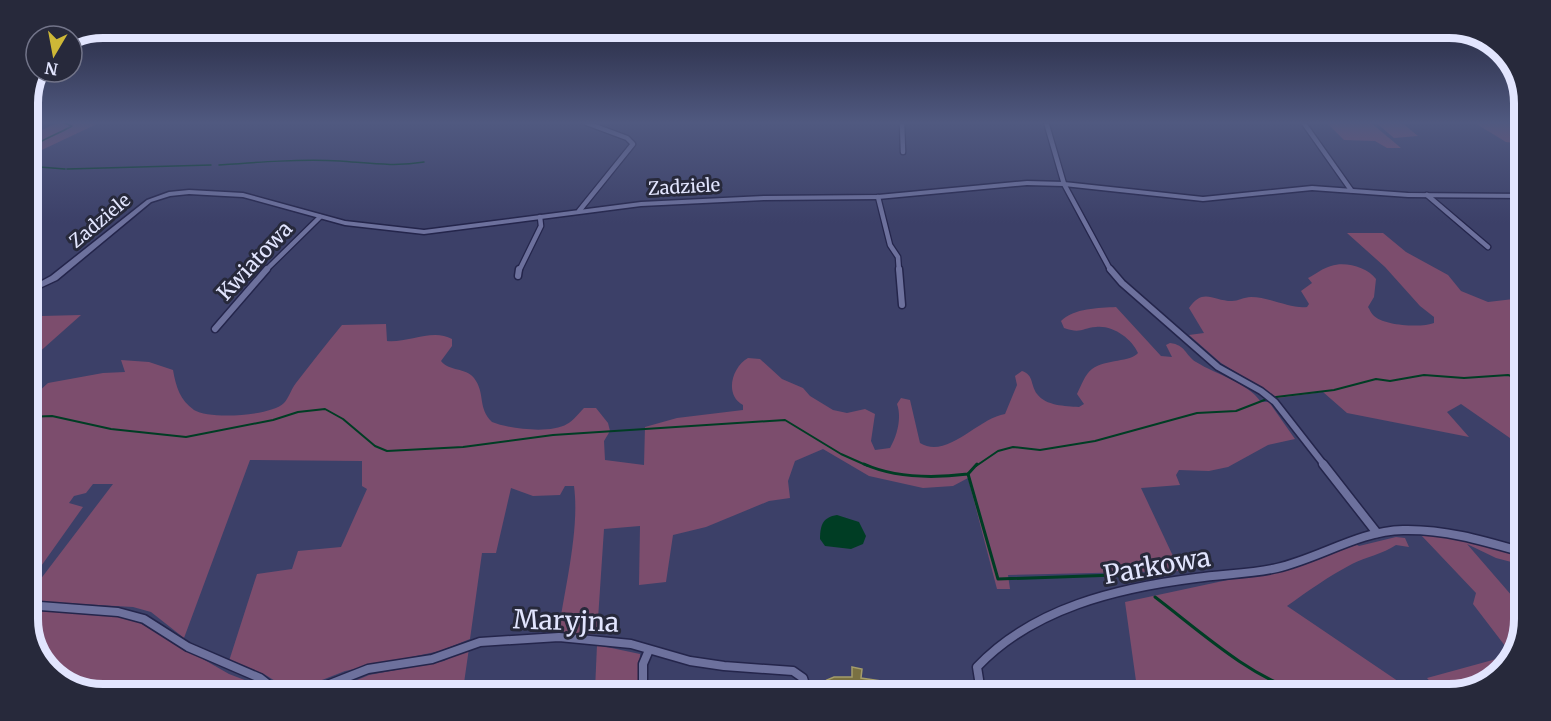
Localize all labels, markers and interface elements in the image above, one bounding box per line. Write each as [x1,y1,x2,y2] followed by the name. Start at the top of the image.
[24,24,84,84] north arrow
[43,58,59,80] text: N
[647,173,721,200] street label: Zadziele
[65,189,135,253] street label: Zadziele
[211,215,298,306] street label: Kwiatowa
[1101,540,1213,591] street label: Parkowa
[512,602,620,639] street label: Maryjna

